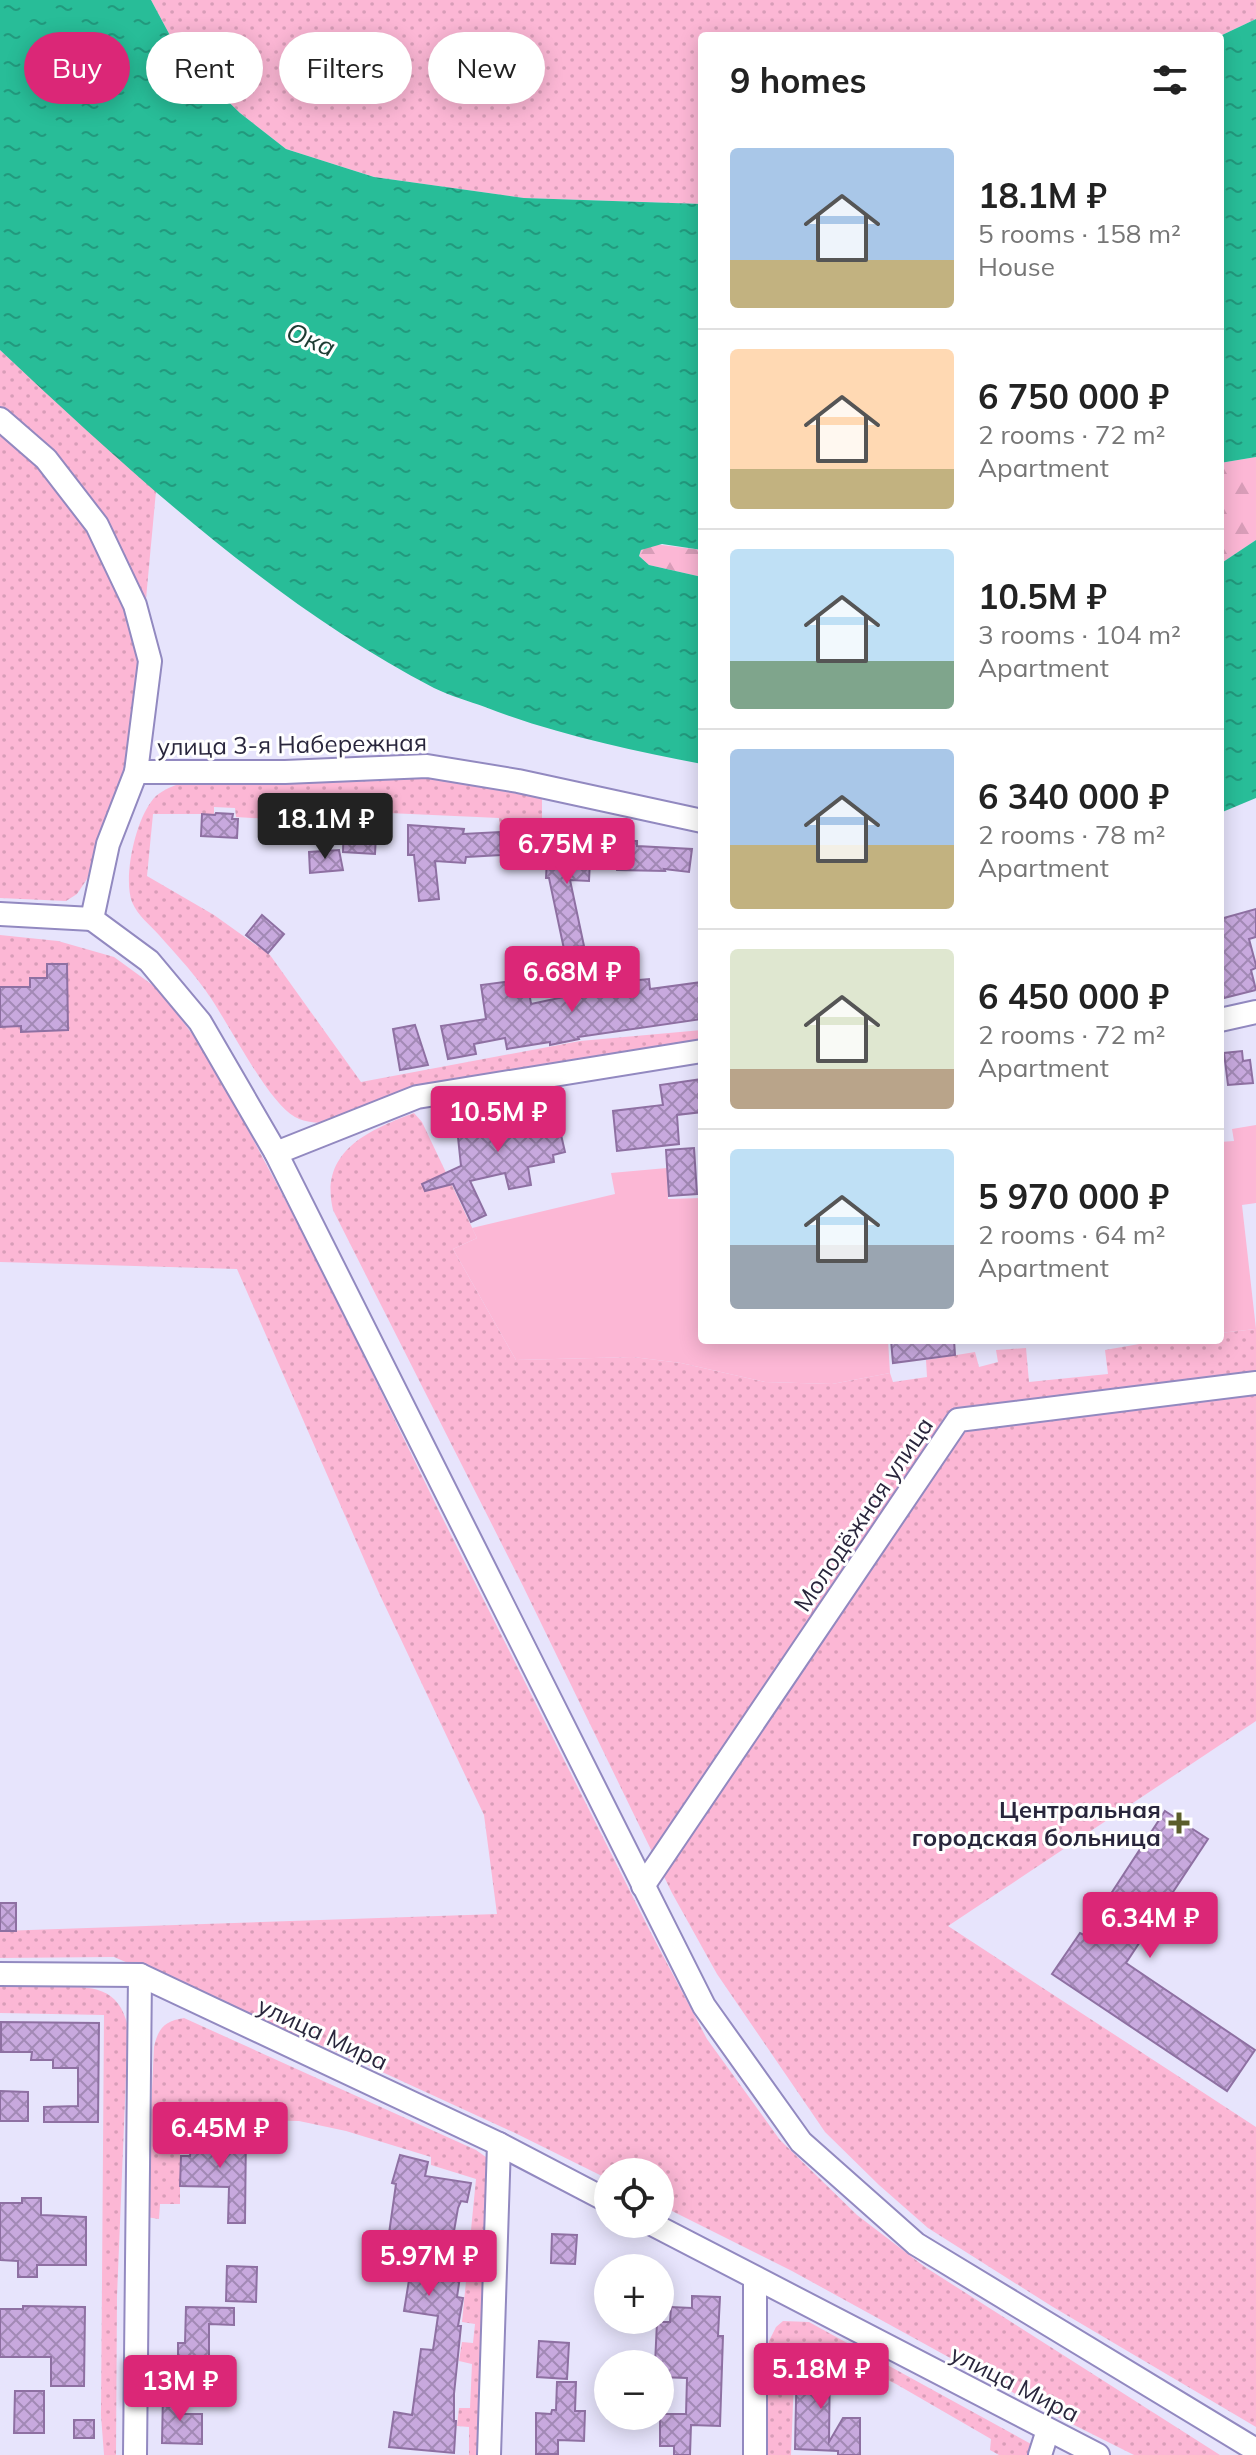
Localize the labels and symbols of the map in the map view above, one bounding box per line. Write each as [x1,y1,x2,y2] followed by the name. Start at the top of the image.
[282,314,340,364] water label: Ока
[157,727,427,761] street label: улица 3-я Набережная
[251,793,399,861] pin: 18.1M ₽
[493,818,641,886] pin: 6.75M ₽
[498,946,646,1014] pin: 6.68M ₽
[424,1086,572,1154] pin: 10.5M ₽
[787,1411,939,1617] street label: Молодёжная улица
[912,1794,1161,1852] place label: Центральная городская больница
[1168,1812,1190,1834] marker: Центральная городская больница
[1076,1892,1224,1960] pin: 6.34M ₽
[253,1990,393,2076] street label: улица Мира
[146,2102,294,2170] pin: 6.45M ₽
[355,2230,503,2298] pin: 5.97M ₽
[946,2338,1084,2428] street label: улица Мира
[747,2343,895,2411] pin: 5.18M ₽
[124,2355,236,2423] pin: 13M ₽

